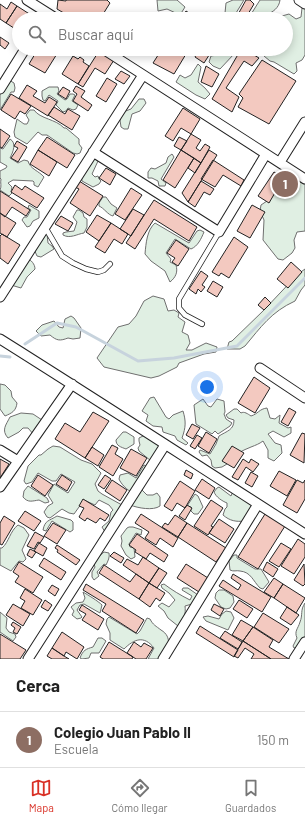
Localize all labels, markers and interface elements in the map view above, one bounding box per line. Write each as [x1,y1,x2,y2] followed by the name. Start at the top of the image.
[12,12,293,56] search box
[26,23,48,45] icon: search
[58,25,134,43] text: Buscar aquí
[272,169,298,199] pin: 1
[197,377,217,397] your location
[16,675,60,695] text: Cerca
[54,723,191,741] text: Colegio Juan Pablo II
[27,732,31,748] text: 1
[257,732,289,748] text: 150 m
[54,741,98,757] text: Escuela
[29,777,54,814] tab: Mapa
[111,777,168,814] tab: Cómo llegar
[225,777,276,814] tab: Guardados

